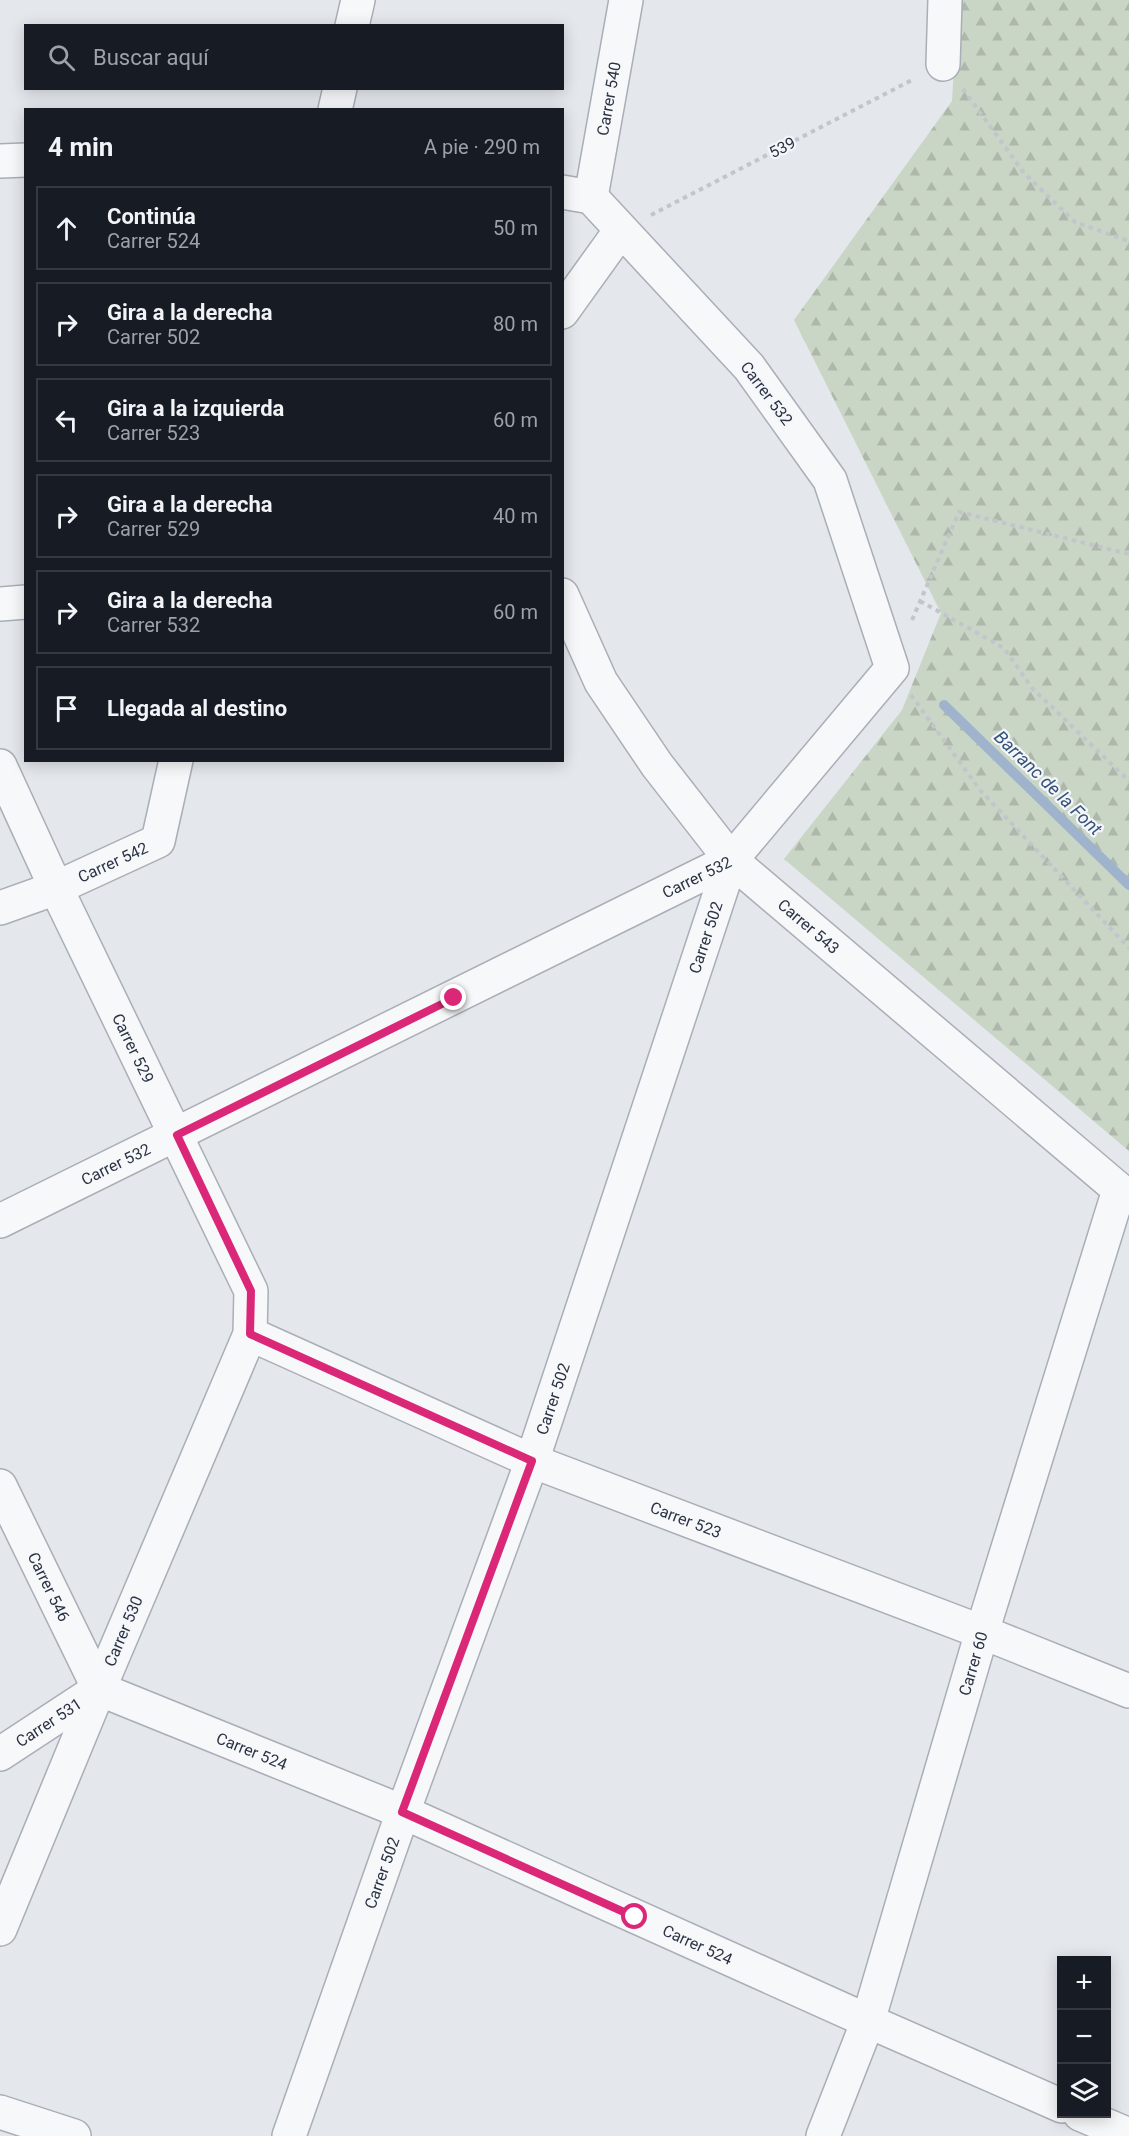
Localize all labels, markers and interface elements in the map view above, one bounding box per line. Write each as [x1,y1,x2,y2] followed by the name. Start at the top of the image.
[24,24,564,90] search box
[45,41,78,74] icon: search
[93,45,209,70] text: Buscar aquí
[593,60,625,137] street label: Carrer 540
[48,132,113,162] text: 4 min
[766,133,799,162] street label: 539
[424,135,540,159] text: A pie · 290 m
[107,204,196,229] text: Continúa
[50,212,83,245] icon: ahead
[493,216,538,240] text: 50 m
[107,229,200,253] text: Carrer 524
[107,300,273,325] text: Gira a la derecha
[50,308,83,341] icon: right
[493,312,538,336] text: 80 m
[107,325,200,349] text: Carrer 502
[737,358,797,429] street label: Carrer 532
[107,396,284,421] text: Gira a la izquierda
[50,404,83,437] icon: left
[493,408,538,432] text: 60 m
[107,421,200,445] text: Carrer 523
[107,492,273,517] text: Gira a la derecha
[50,500,83,533] icon: right
[493,504,538,528] text: 40 m
[107,517,200,541] text: Carrer 529
[107,588,273,613] text: Gira a la derecha
[50,596,83,629] icon: right
[493,600,538,624] text: 60 m
[107,613,200,637] text: Carrer 532
[50,692,83,725] icon: arrive
[107,696,287,721] text: Llegada al destino
[990,726,1107,839] water label: Barranc de la Font
[75,838,151,887] street label: Carrer 542
[659,852,735,902] street label: Carrer 532
[774,895,843,958] street label: Carrer 543
[685,899,727,976] street label: Carrer 502
[440,984,466,1010] route end
[108,1010,158,1086] street label: Carrer 529
[78,1139,154,1189] street label: Carrer 532
[532,1360,574,1437] street label: Carrer 502
[648,1498,724,1542] street label: Carrer 523
[24,1549,74,1625] street label: Carrer 546
[100,1593,147,1669] street label: Carrer 530
[955,1629,992,1698] street label: Carrer 60
[12,1694,85,1751] street label: Carrer 531
[214,1729,290,1774] street label: Carrer 524
[361,1835,403,1911] street label: Carrer 502
[621,1903,647,1929] route start
[659,1921,735,1969] street label: Carrer 524
[1057,1956,1111,2118] map controls
[1057,1956,1111,2010] button: +
[1057,2010,1111,2064] button: −
[1057,2064,1111,2118] button: layers

